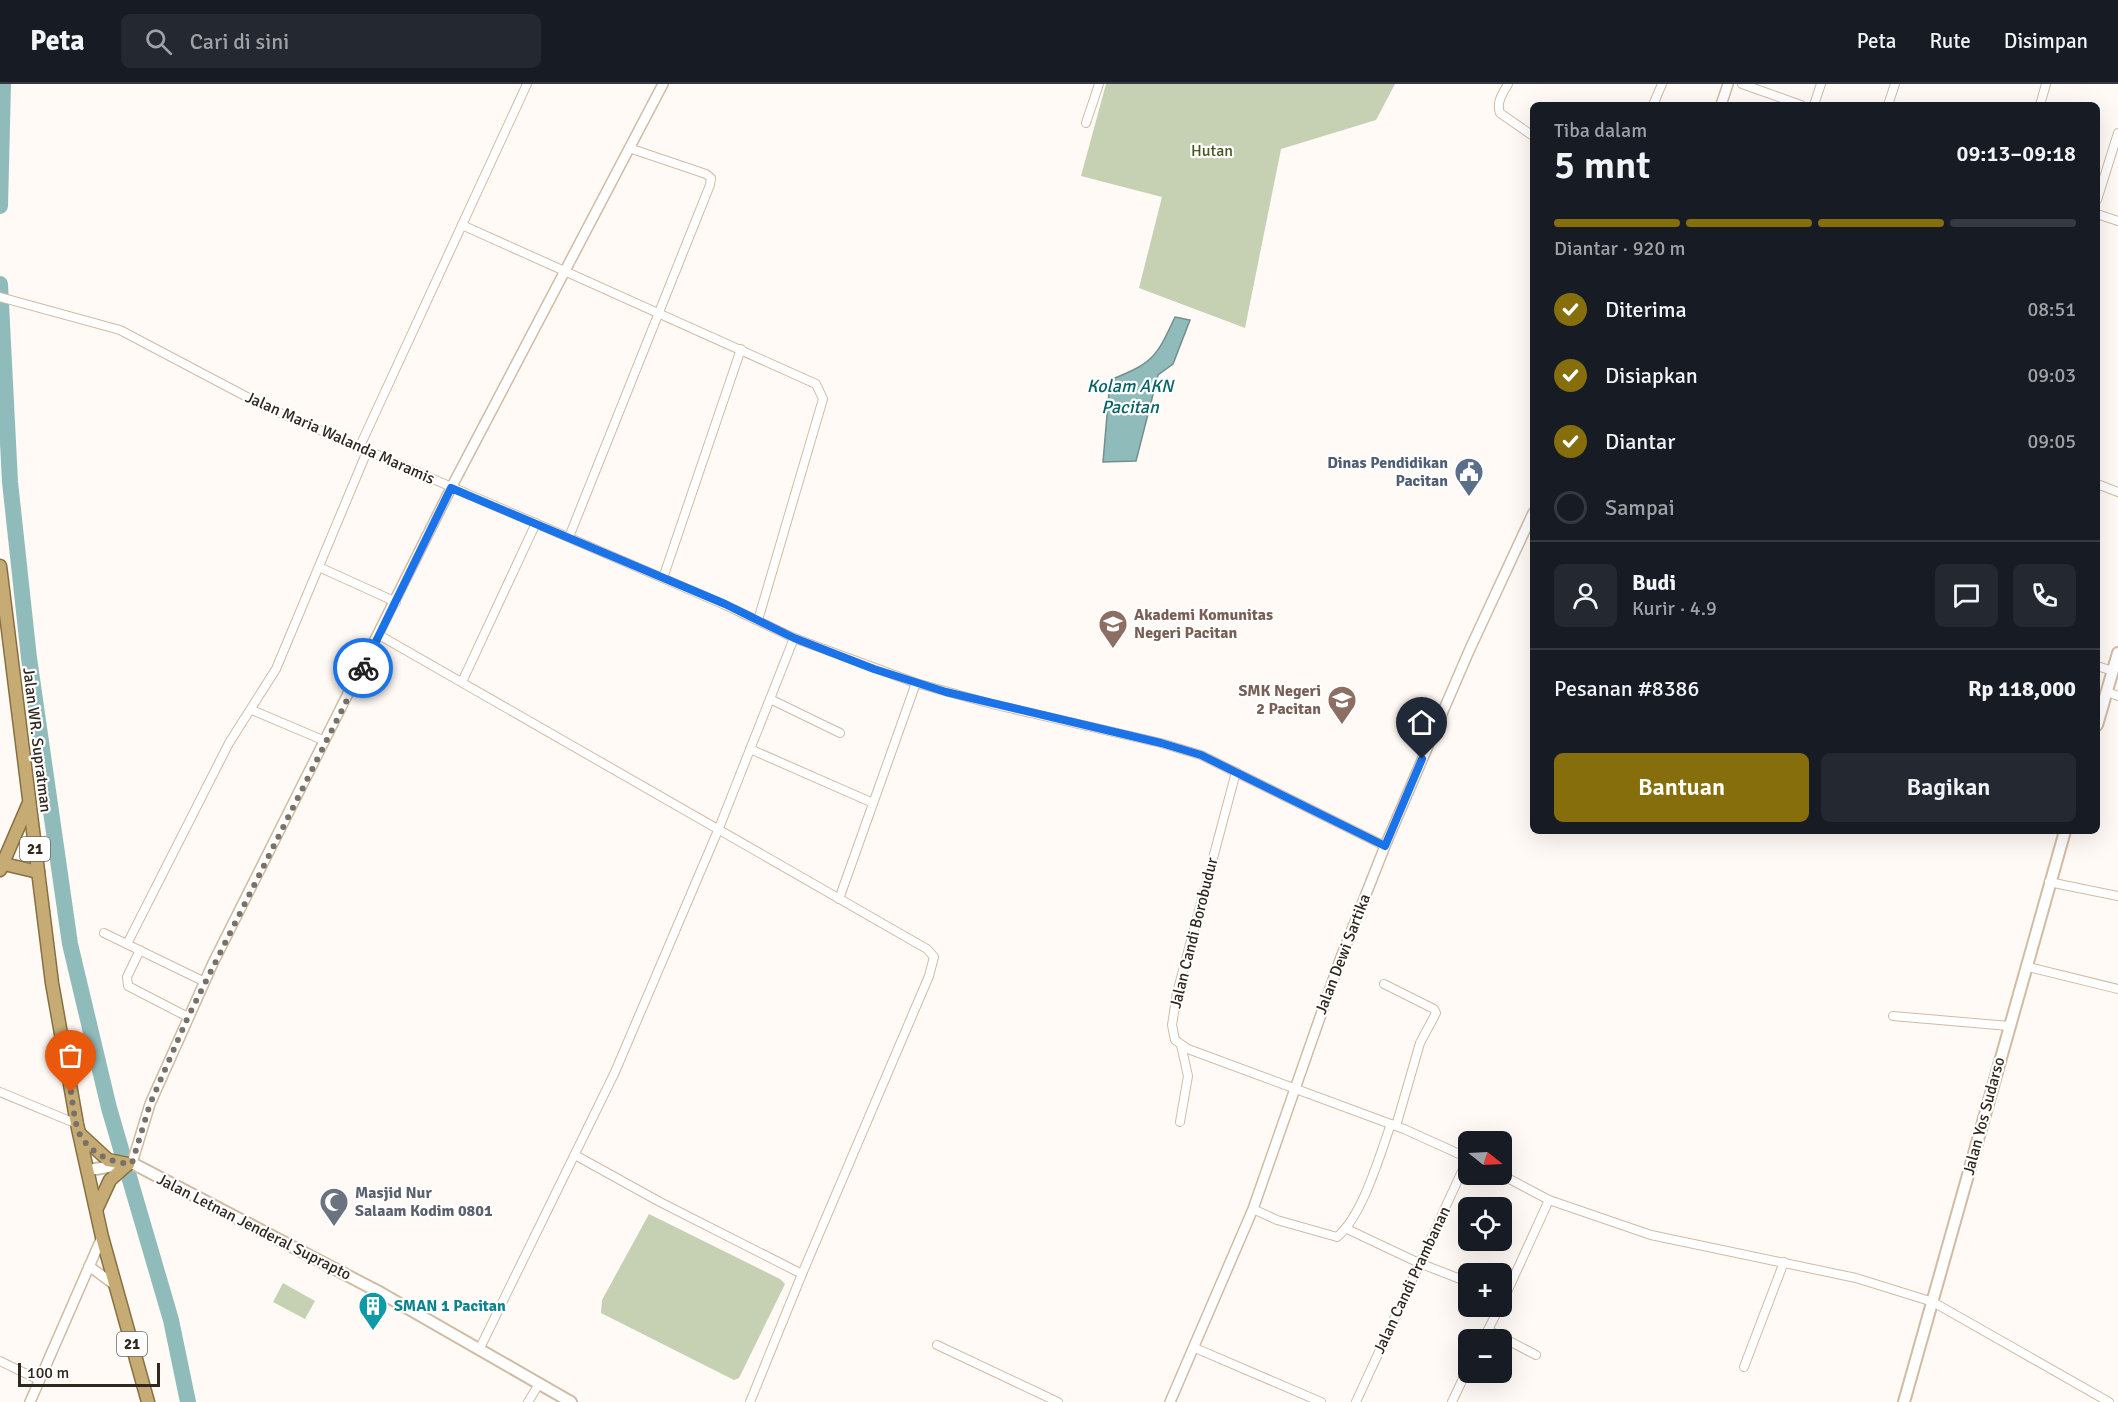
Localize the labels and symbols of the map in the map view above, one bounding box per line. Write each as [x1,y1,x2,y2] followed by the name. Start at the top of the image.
[1191,141,1233,161] park label: Hutan
[1087,375,1175,418] water label: Kolam AKN Pacitan
[242,387,438,489] street label: Jalan Maria Walanda Maramis
[1327,453,1448,491] place label: Dinas Pendidikan Pacitan
[1453,456,1485,498] public building icon: Dinas Pendidikan Pacitan
[1134,605,1273,643] place label: Akademi Komunitas Negeri Pacitan
[1097,608,1129,650] school or university icon: Akademi Komunitas Negeri Pacitan
[333,638,393,698] courier
[18,666,56,814] street label: Jalan WR. Supratman
[1238,681,1321,719] place label: SMK Negeri 2 Pacitan
[1326,684,1358,726] school or university icon: SMK Negeri 2 Pacitan
[1396,697,1447,759] pin
[20,837,50,861] road number: 21
[1166,855,1222,1011] street label: Jalan Candi Borobudur
[1311,891,1375,1017] street label: Jalan Dewi Sartika
[45,1030,96,1092] pin
[1959,1055,2009,1177] street label: Jalan Yos Sudarso
[1458,1131,1512,1185] north arrow
[154,1169,354,1285] street label: Jalan Letnan Jenderal Suprapto
[355,1183,493,1221] place label: Masjid Nur Salaam Kodim 0801
[318,1186,350,1228] mosque icon: Masjid Nur Salaam Kodim 0801
[1369,1203,1455,1357] street label: Jalan Candi Prambanan
[357,1290,389,1332] building icon: SMAN 1 Pacitan
[394,1296,506,1316] place label: SMAN 1 Pacitan
[117,1332,147,1356] road number: 21
[18,1360,160,1388] scale bar

